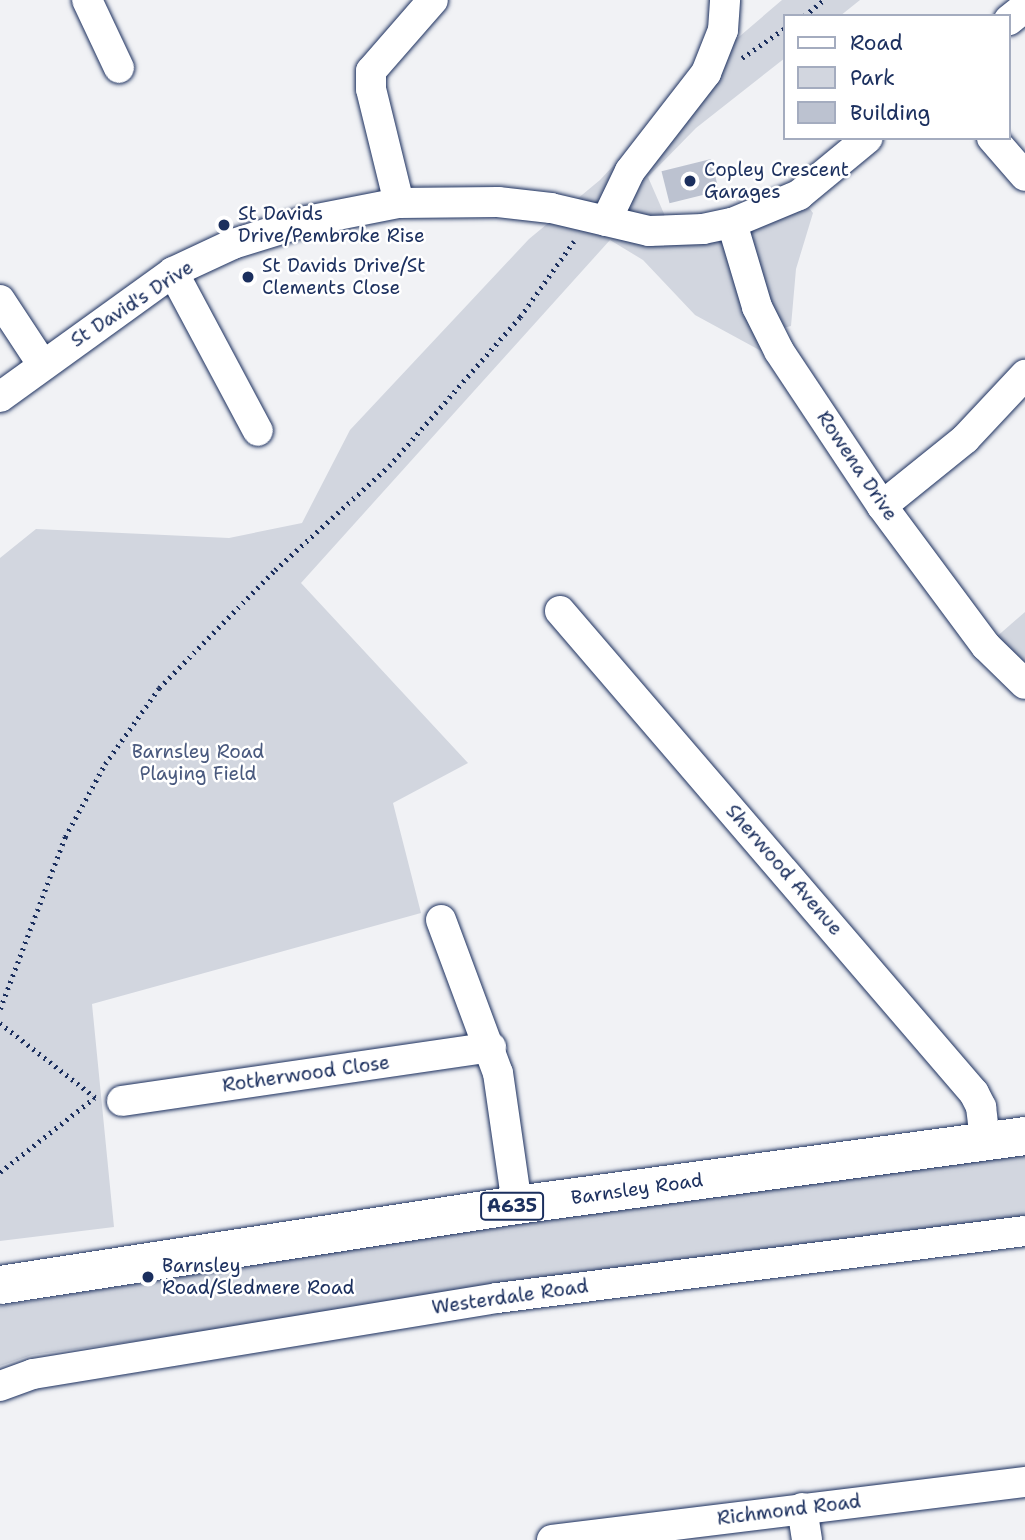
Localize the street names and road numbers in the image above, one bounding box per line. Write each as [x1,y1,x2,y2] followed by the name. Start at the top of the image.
[66,256,198,352] street label: St David's Drive
[812,407,902,525] street label: Rowena Drive
[721,800,847,940] street label: Sherwood Avenue
[221,1051,391,1097] street label: Rotherwood Close
[570,1168,704,1210] street label: Barnsley Road
[479,1191,545,1220] road number: A635
[430,1275,590,1319] street label: Westerdale Road
[716,1490,862,1530] street label: Richmond Road

